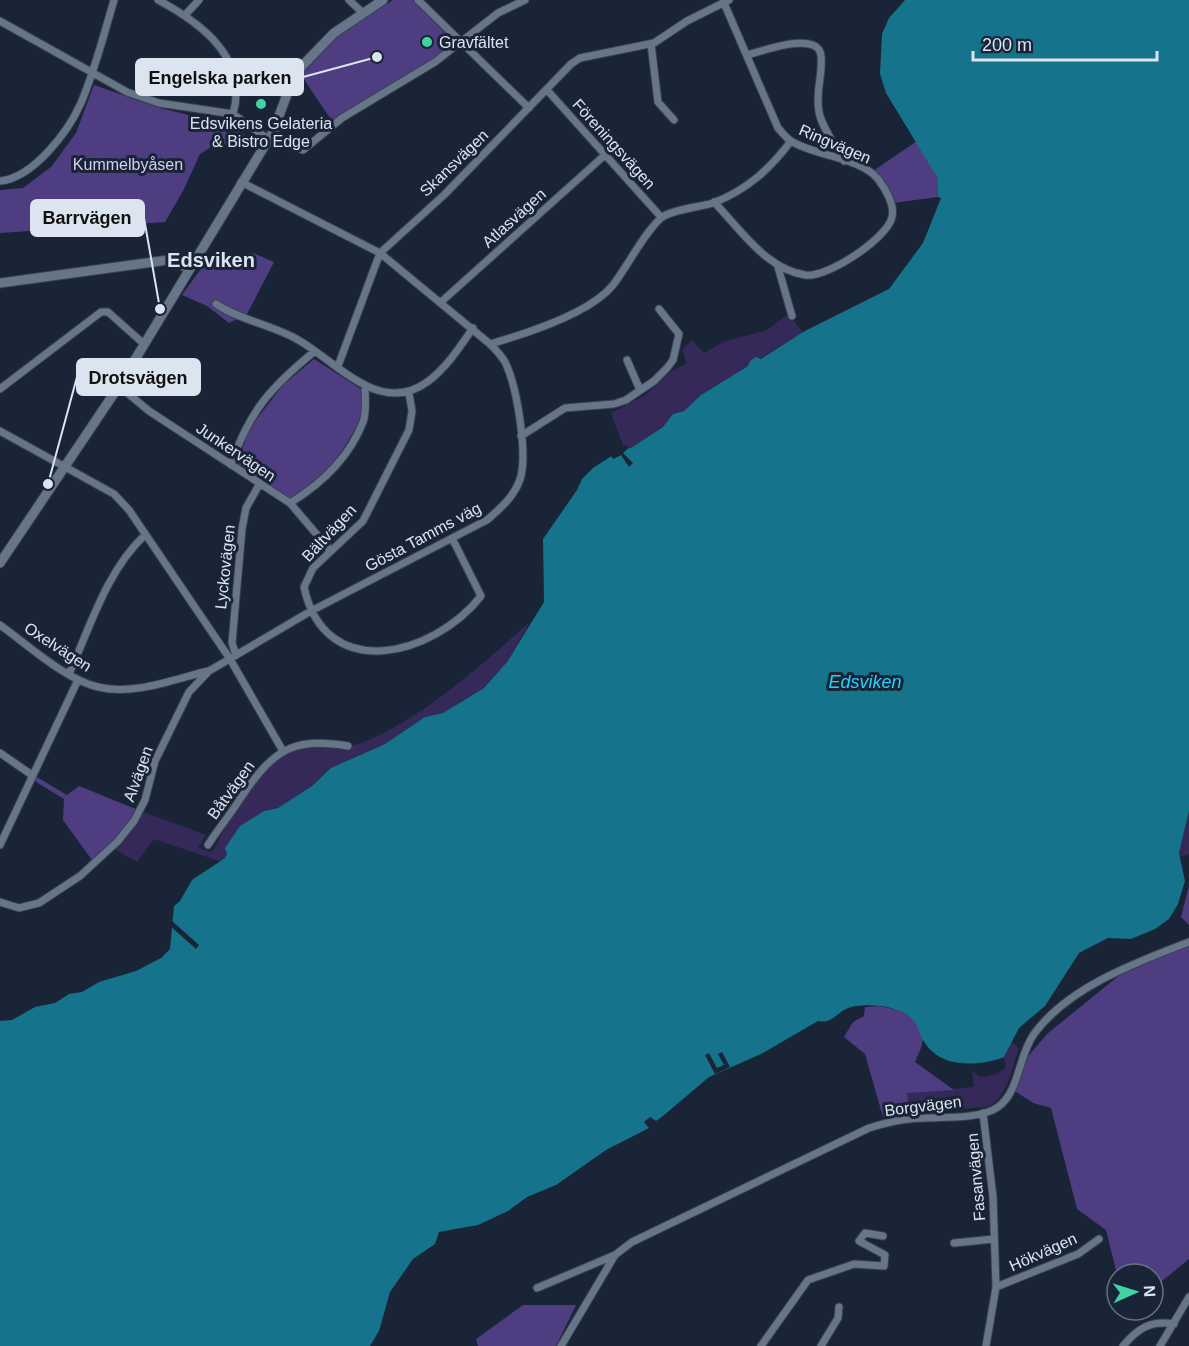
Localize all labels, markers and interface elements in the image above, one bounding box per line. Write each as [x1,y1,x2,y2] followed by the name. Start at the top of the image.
[973,24,1158,62] scale bar
[439,34,509,51] place label: Gravfältet
[420,35,434,49] marker: Gravfältet
[982,35,1032,55] text: 200 m
[136,59,303,95] callout: Engelska parken
[148,68,292,88] text: Engelska parken
[569,96,659,192] street label: Föreningsvägen
[254,97,268,111] marker: Edsvikens Gelateria & Bistro Edge
[190,115,332,150] place label: Edsvikens Gelateria & Bistro Edge
[796,121,874,167] street label: Ringvägen
[416,126,492,200] street label: Skansvägen
[73,156,183,173] park label: Kummelbyåsen
[479,185,549,251] street label: Atlasvägen
[31,200,144,236] callout: Barrvägen
[42,208,132,228] text: Barrvägen
[167,249,255,271] district label: Edsviken
[77,359,200,395] callout: Drotsvägen
[88,368,188,388] text: Drotsvägen
[193,419,279,485] street label: Junkervägen
[362,499,484,575] street label: Gösta Tamms väg
[299,501,359,565] street label: Bältvägen
[212,524,238,610] street label: Lyckovägen
[21,619,95,675] street label: Oxelvägen
[828,672,902,692] water label: Edsviken
[120,744,156,804] street label: Alvägen
[204,758,258,822] street label: Båtvägen
[884,1093,962,1119] street label: Borgvägen
[964,1132,988,1222] street label: Fasanvägen
[1007,1230,1079,1274] street label: Hökvägen
[1105,1262,1165,1322] north arrow
[1141,1285,1158,1297] text: N

